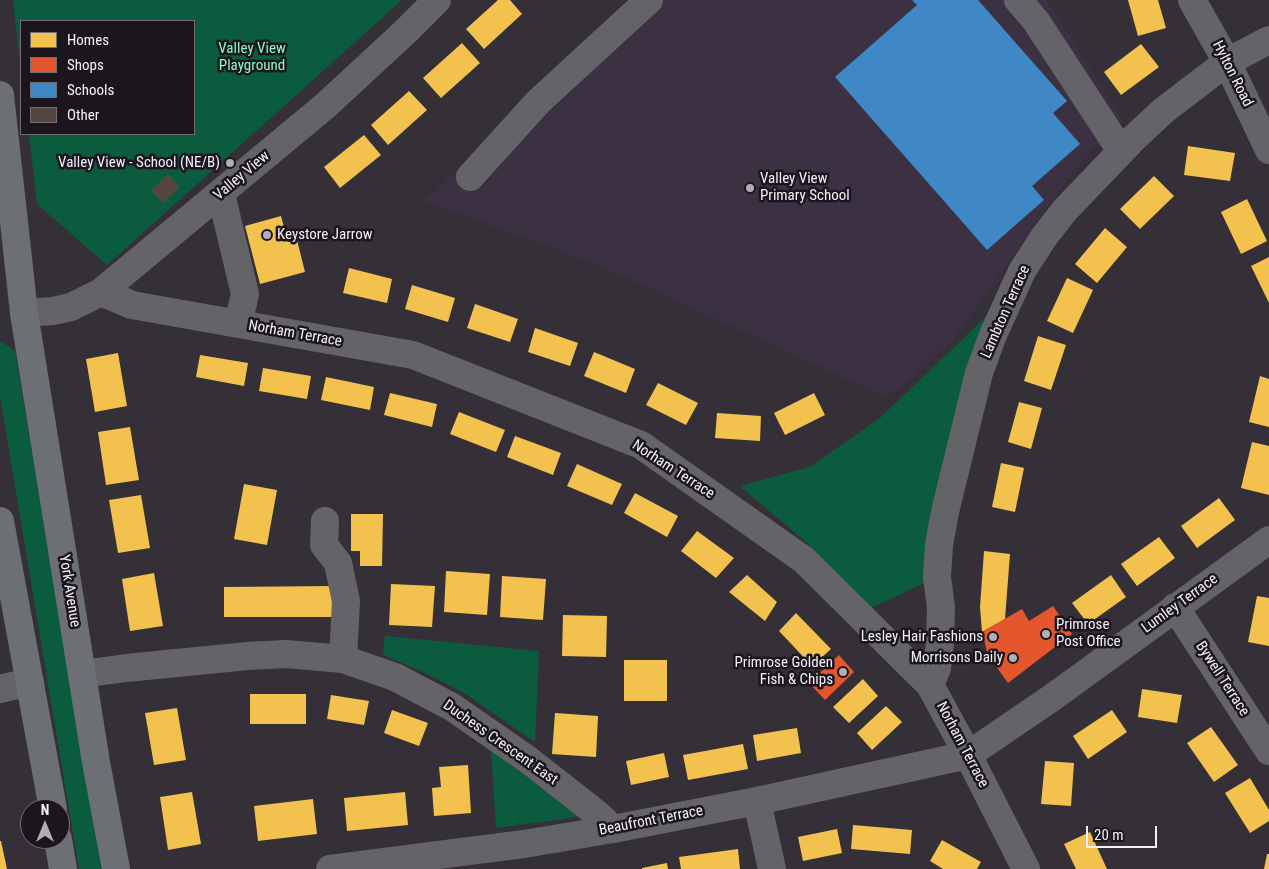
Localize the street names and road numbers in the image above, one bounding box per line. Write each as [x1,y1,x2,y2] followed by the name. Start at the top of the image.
[1208,38,1256,110] street label: Hylton Road
[210,147,274,205] street label: Valley View
[978,263,1034,361] street label: Lambton Terrace
[247,317,343,351] street label: Norham Terrace
[628,437,718,503] street label: Norham Terrace
[54,554,84,628] street label: York Avenue
[1138,570,1222,638] street label: Lumley Terrace
[1191,638,1253,720] street label: Bywell Terrace
[439,697,561,789] street label: Duchess Crescent East
[932,699,992,791] street label: Norham Terrace
[597,802,705,840] street label: Beaufront Terrace

